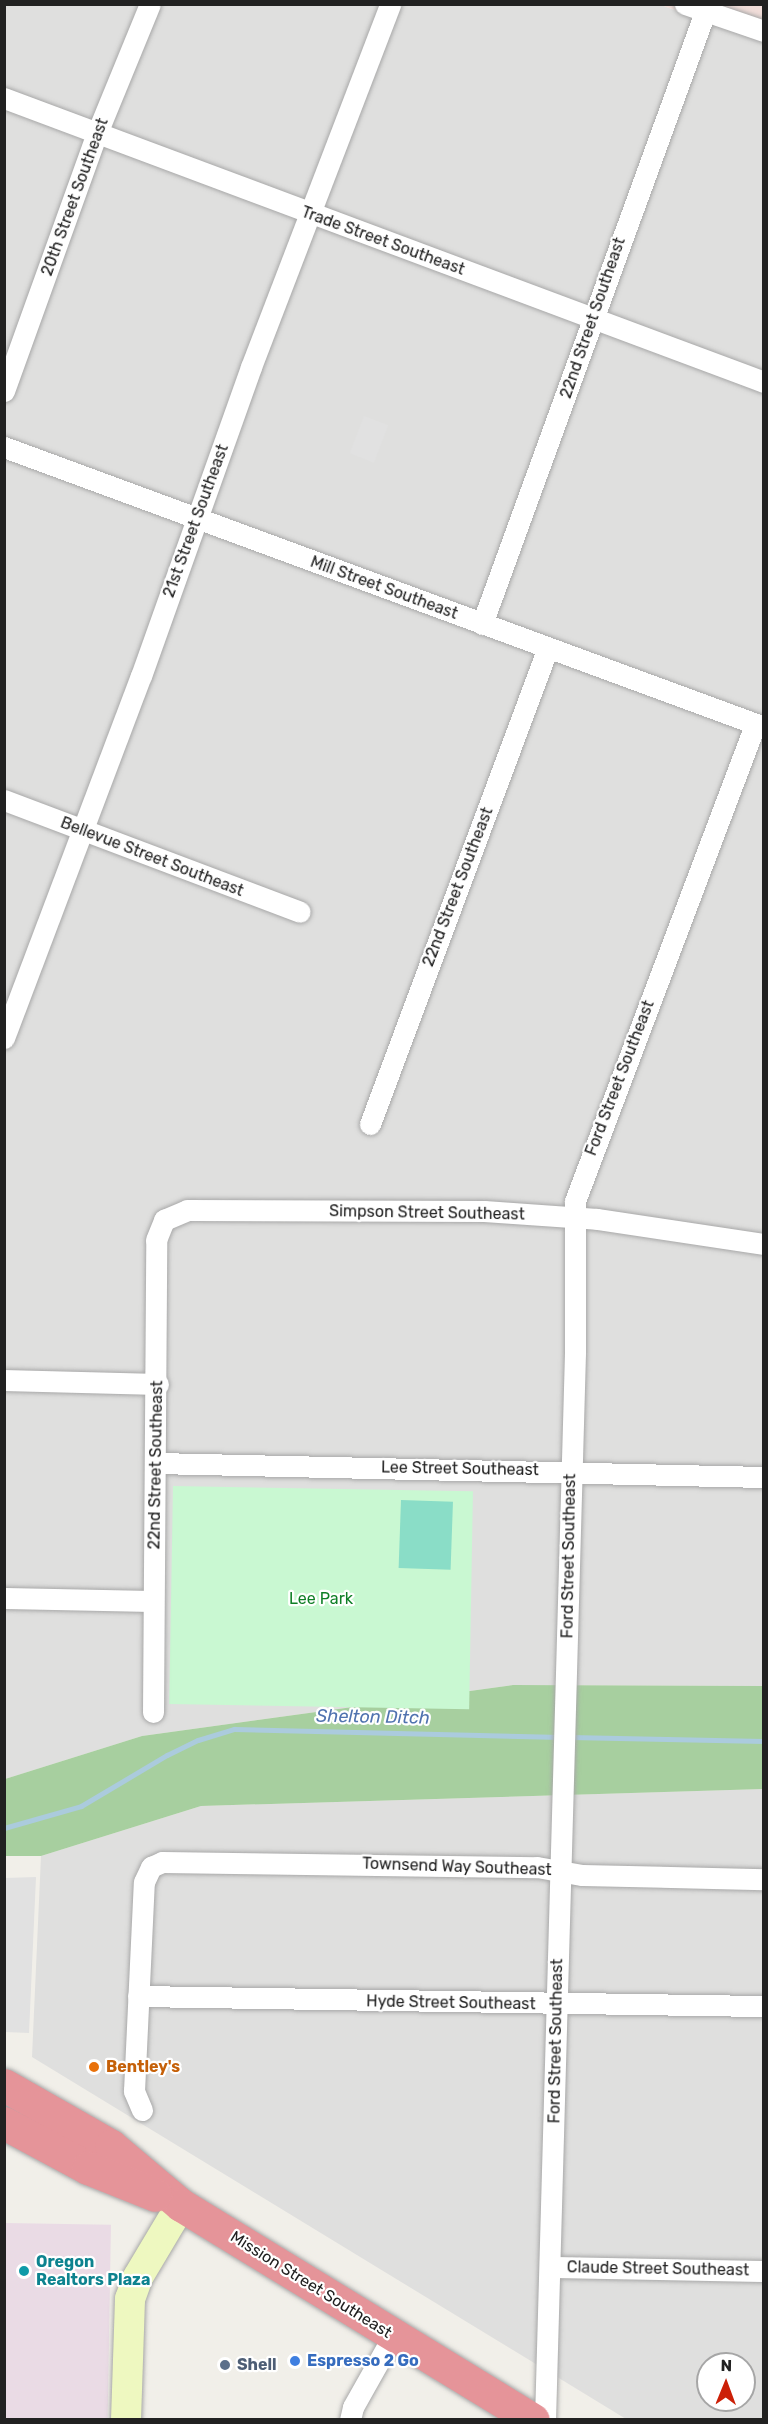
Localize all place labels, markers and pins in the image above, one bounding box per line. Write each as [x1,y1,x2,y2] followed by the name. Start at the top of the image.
[106,2057,180,2077] place label: Bentley's
[87,2060,101,2074] marker: Bentley's
[36,2252,150,2290] place label: Oregon Realtors Plaza
[17,2264,31,2278] marker: Oregon Realtors Plaza
[307,2351,419,2371] place label: Espresso 2 Go
[288,2354,302,2368] marker: Espresso 2 Go
[237,2355,277,2375] place label: Shell
[218,2358,232,2372] marker: Shell

